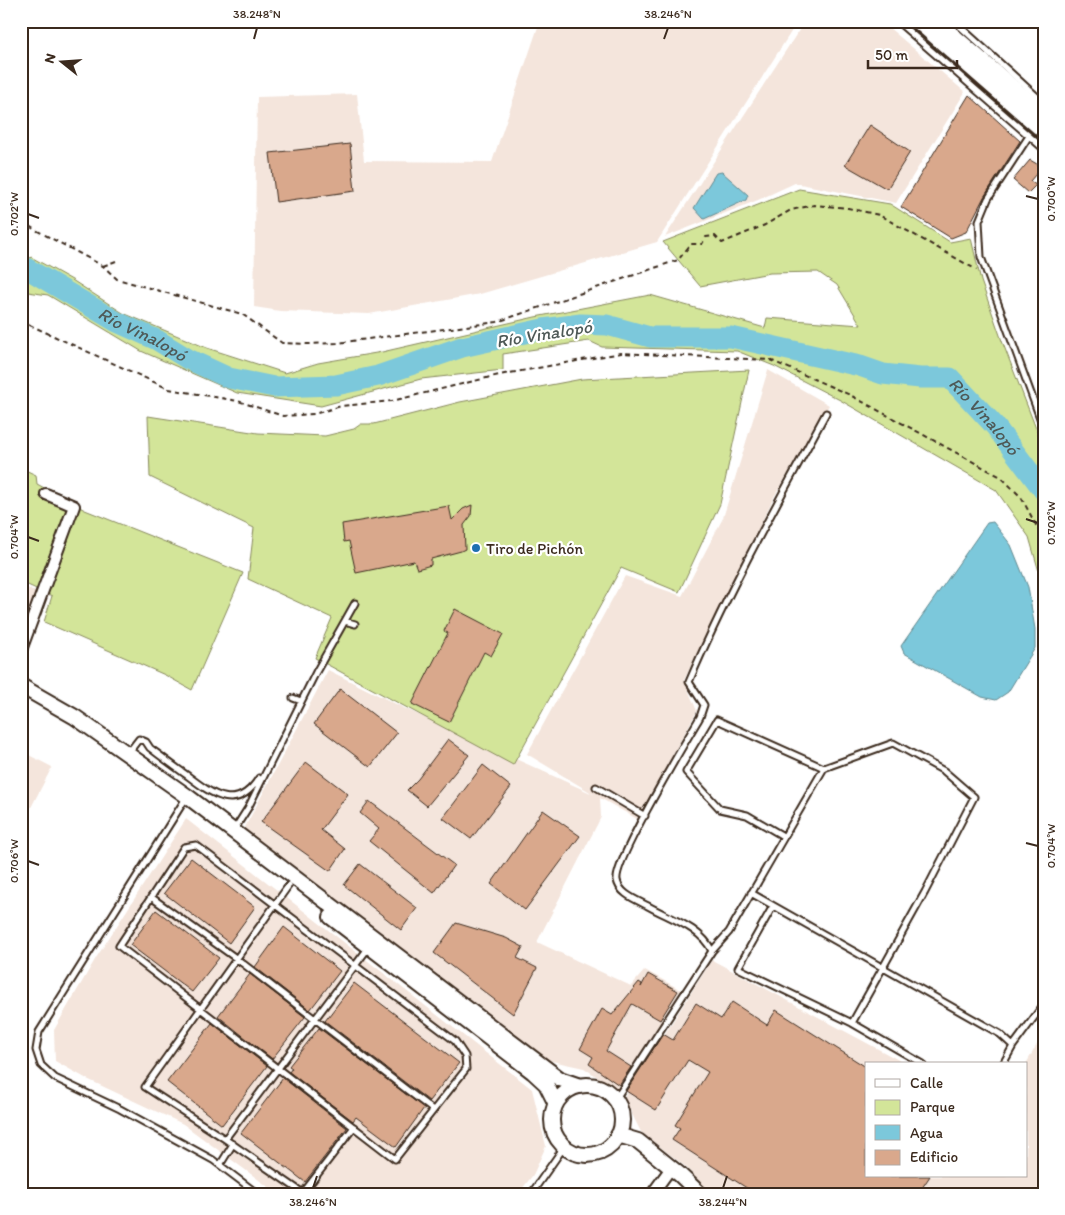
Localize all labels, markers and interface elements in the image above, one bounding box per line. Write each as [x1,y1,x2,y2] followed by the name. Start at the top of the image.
[233,7,281,21] text: 38.248°N
[644,7,692,21] text: 38.246°N
[38,38,88,88] north arrow
[868,38,956,70] scale bar
[875,46,908,64] text: 50 m
[41,51,60,65] text: N
[1044,177,1058,221] text: 0.700°W
[7,192,21,236] text: 0.702°W
[94,302,191,367] water label: Río Vinalopó
[495,315,594,352] water label: Río Vinalopó
[944,373,1025,460] water label: Río Vinalopó
[1044,501,1058,545] text: 0.702°W
[7,515,21,559] text: 0.704°W
[486,539,584,558] place label: Tiro de Pichón
[470,542,482,554] marker: Tiro de Pichón
[1044,824,1058,868] text: 0.704°W
[7,839,21,883] text: 0.706°W
[865,1062,1028,1178] legend
[910,1074,943,1092] text: Calle
[910,1098,955,1116] text: Parque
[910,1124,944,1142] text: Agua
[910,1148,958,1166] text: Edificio
[289,1195,337,1209] text: 38.246°N
[699,1195,747,1209] text: 38.244°N

